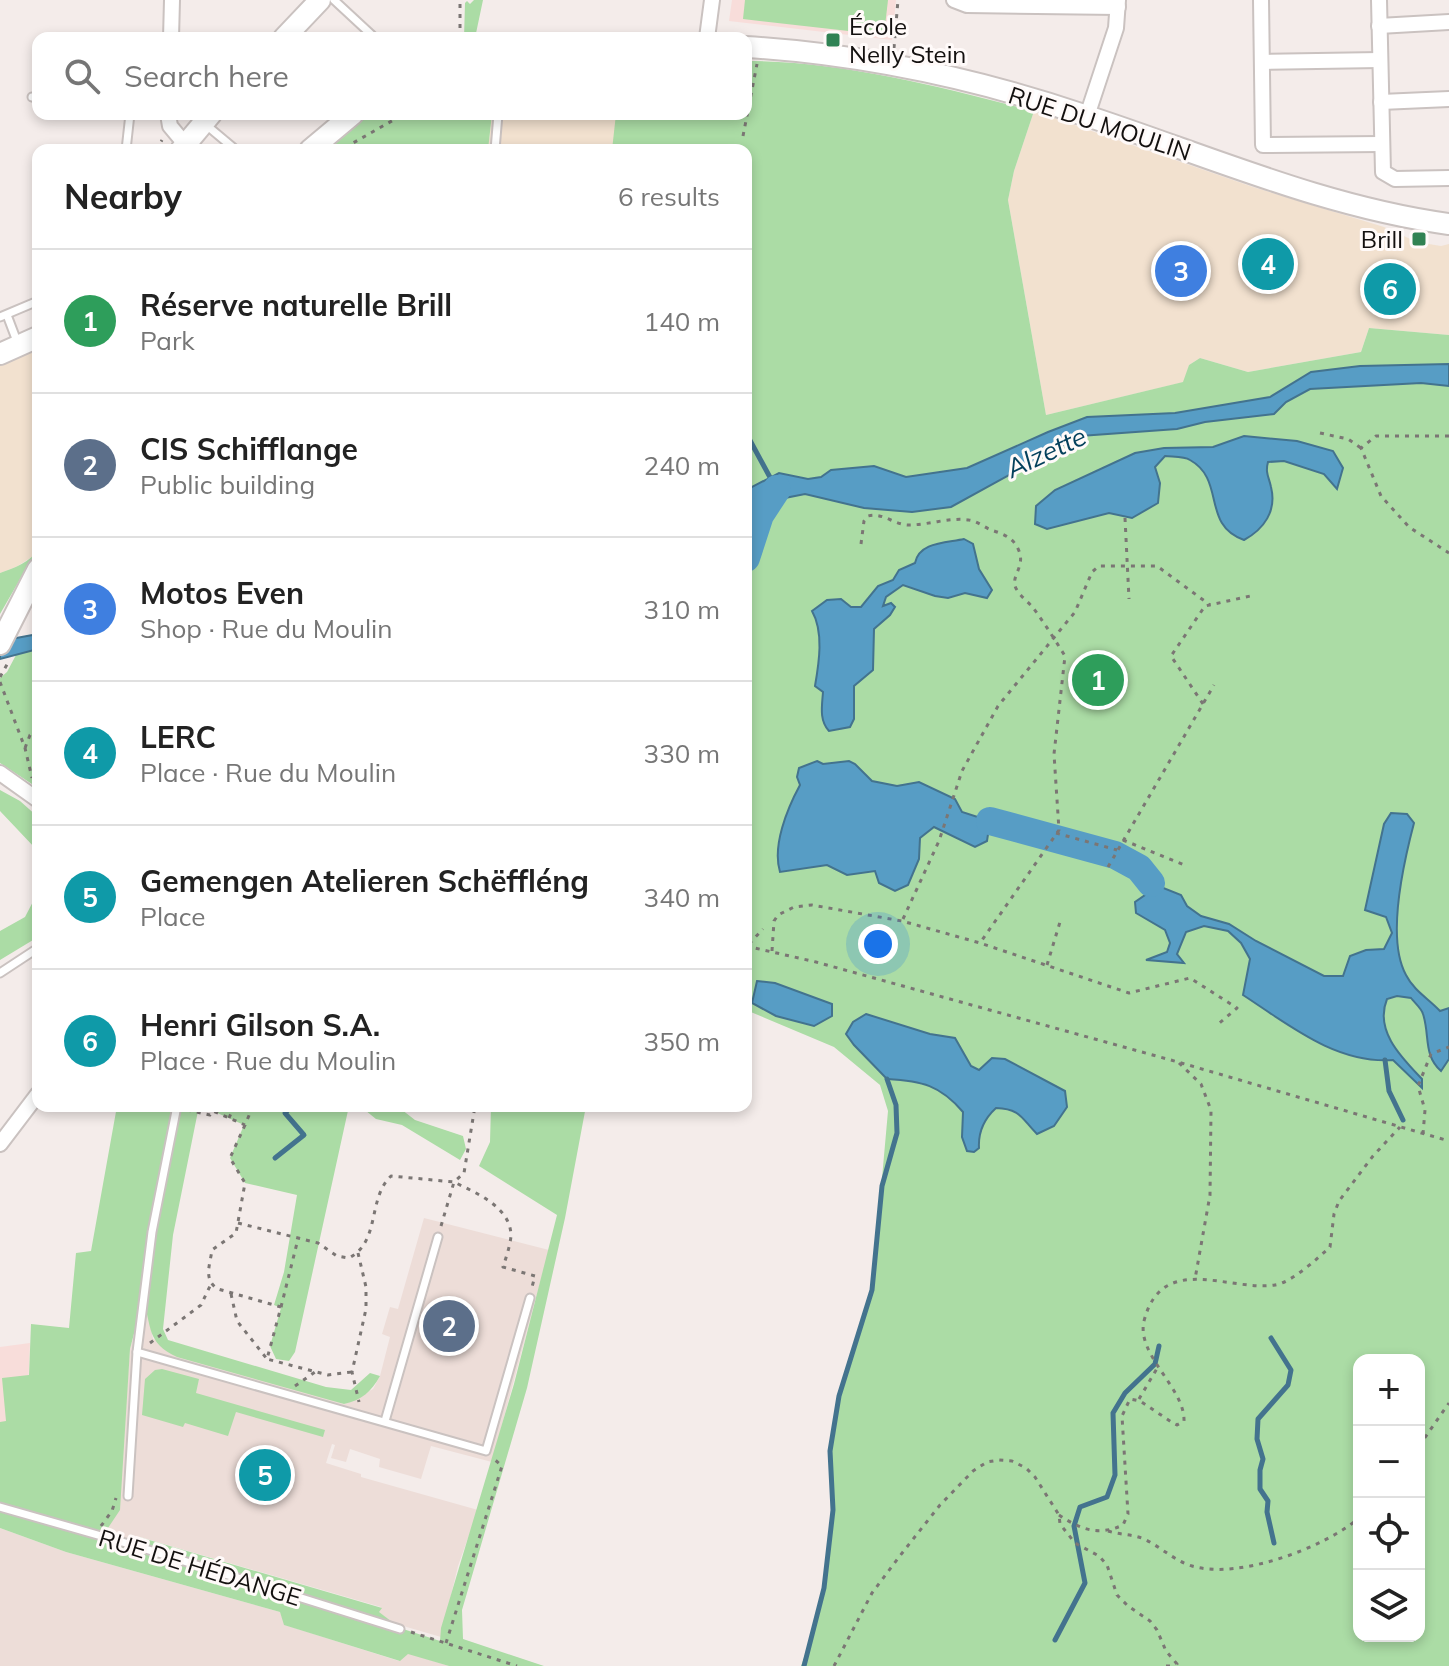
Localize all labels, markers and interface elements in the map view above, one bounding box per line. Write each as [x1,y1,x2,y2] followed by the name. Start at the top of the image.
[849,11,966,69] place label: École Nelly Stein
[824,31,842,49] marker: École Nelly Stein
[32,32,752,120] search box
[60,54,104,98] icon: search
[124,57,289,95] text: Search here
[1005,79,1195,167] street label: RUE DU MOULIN
[64,175,182,218] text: Nearby
[618,180,720,213] text: 6 results
[1361,224,1403,254] place label: Brill
[1410,230,1428,248] marker: Brill
[1242,234,1294,294] pin: 4
[1155,241,1207,301] pin: 3
[1364,259,1416,319] pin: 6
[140,286,452,324] text: Réserve naturelle Brill
[82,305,98,338] text: 1
[644,305,720,338] text: 140 m
[140,324,195,357] text: Park
[1000,419,1091,485] water label: Alzette
[140,430,358,468] text: CIS Schifflange
[82,449,98,482] text: 2
[644,449,720,482] text: 240 m
[140,468,315,501] text: Public building
[140,574,304,612] text: Motos Even
[82,593,98,626] text: 3
[644,593,720,626] text: 310 m
[140,612,393,645] text: Shop · Rue du Moulin
[1072,650,1124,710] pin: 1
[140,718,216,756] text: LERC
[82,737,98,770] text: 4
[644,737,720,770] text: 330 m
[140,756,396,789] text: Place · Rue du Moulin
[140,862,589,900] text: Gemengen Atelieren Schëffléng
[82,881,98,914] text: 5
[644,881,720,914] text: 340 m
[140,900,205,933] text: Place
[858,924,898,964] your location
[140,1006,380,1044] text: Henri Gilson S.A.
[82,1025,98,1058] text: 6
[644,1025,720,1058] text: 350 m
[140,1044,396,1077] text: Place · Rue du Moulin
[423,1296,475,1356] pin: 2
[1353,1354,1425,1642] map controls
[1353,1354,1425,1426] button: +
[1353,1426,1425,1498] button: −
[239,1445,291,1505] pin: 5
[1353,1498,1425,1570] button: locate
[95,1522,305,1612] street label: RUE DE HÉDANGE
[1353,1570,1425,1642] button: layers

